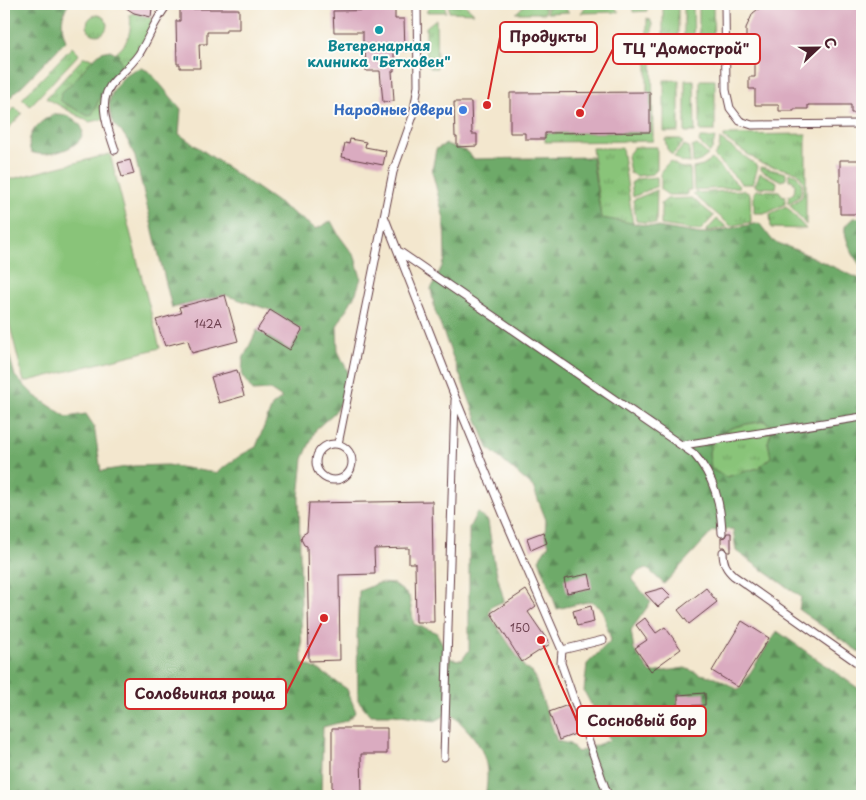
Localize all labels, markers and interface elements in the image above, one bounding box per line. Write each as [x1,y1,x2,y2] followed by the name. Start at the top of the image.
[500,22,597,52] callout: Продукты
[794,22,844,72] north arrow
[373,24,385,36] marker: Ветеренарная клиника "Бетховен"
[509,24,587,47] text: Продукты
[613,34,760,64] callout: ТЦ "Домострой"
[819,34,842,52] text: С
[307,35,451,72] place label: Ветеренарная клиника "Бетховен"
[623,36,749,59] text: ТЦ "Домострой"
[334,99,453,120] place label: Народные двери
[457,104,469,116] marker: Народные двери
[194,315,223,332] house number: 142А
[510,619,530,636] house number: 150
[125,679,286,709] callout: Соловьиная роща
[135,681,275,704] text: Соловьиная роща
[577,706,706,736] callout: Сосновый бор
[587,708,697,731] text: Сосновый бор

